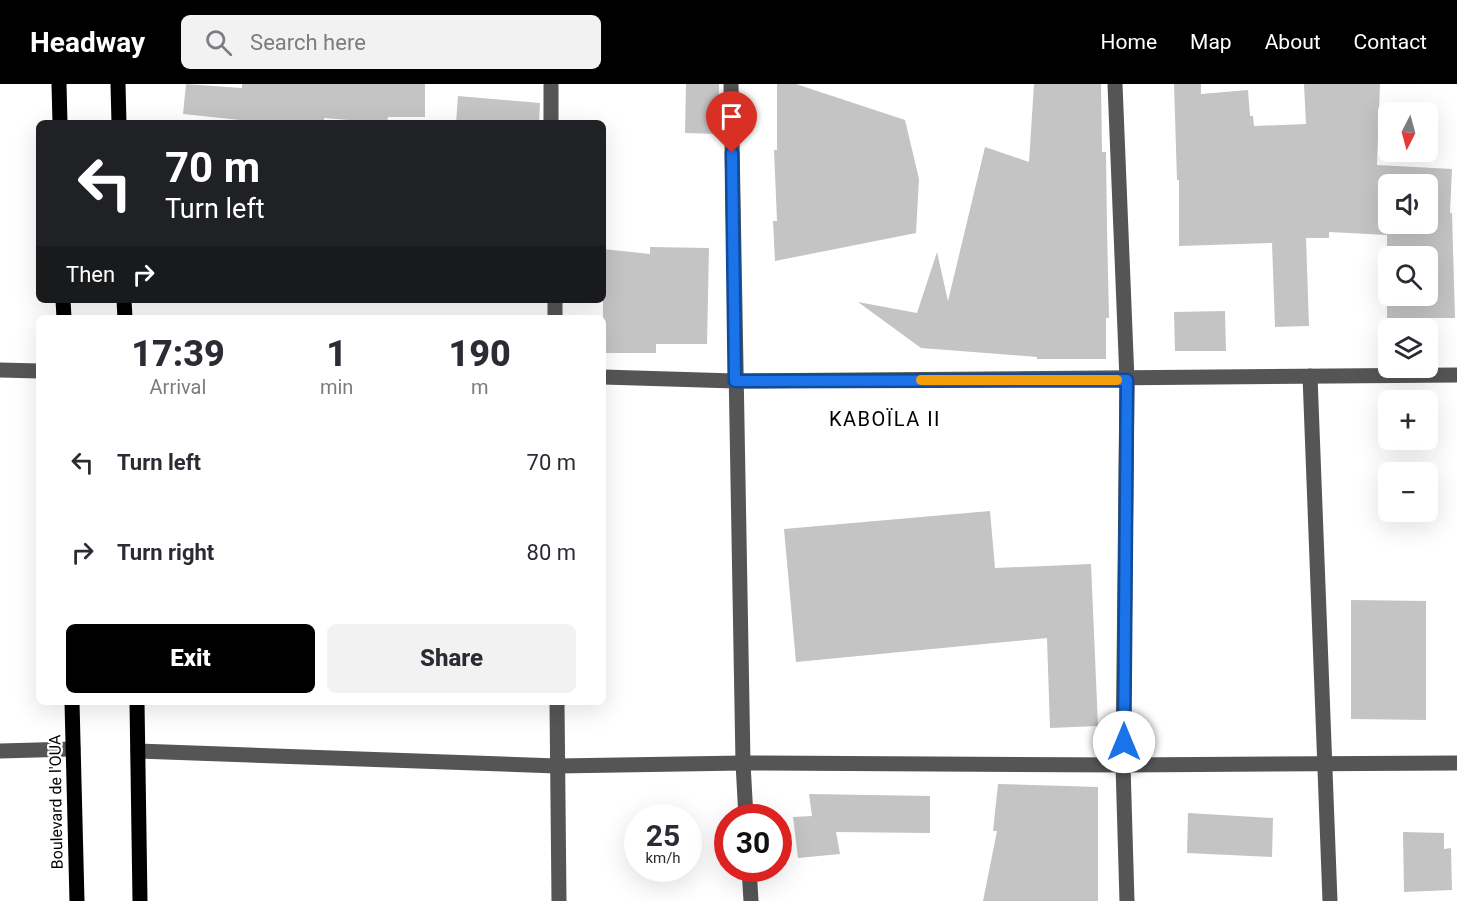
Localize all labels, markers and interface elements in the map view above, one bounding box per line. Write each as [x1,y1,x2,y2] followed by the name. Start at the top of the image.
[181,15,601,69] search box
[30,26,145,59] text: Headway
[202,26,235,59] icon: search
[250,30,366,55] text: Search here
[1101,30,1157,54] text: Home
[1190,30,1232,54] text: Map
[1265,30,1321,54] text: About
[1354,30,1427,54] text: Contact
[706,91,757,153] pin
[715,100,748,133] icon: arrive
[1378,102,1438,162] north arrow
[1378,102,1438,522] map controls
[165,143,260,192] text: 70 m
[66,144,144,222] icon: left
[1378,174,1438,234] button: sound
[165,193,265,225] text: Turn left
[1378,246,1438,306] button: search
[127,258,160,291] icon: right
[66,262,115,287] text: Then
[1378,318,1438,378] button: layers
[131,333,225,375] text: 17:39
[326,333,347,375] text: 1
[449,333,511,375] text: 190
[150,375,206,399] text: Arrival
[320,375,353,399] text: min
[471,375,488,399] text: m
[1378,390,1438,450] button: +
[829,407,941,431] district label: KABOÏLA II
[66,446,99,479] icon: left
[117,450,201,475] text: Turn left
[527,450,576,475] text: 70 m
[1378,462,1438,522] button: −
[66,536,99,569] icon: right
[117,540,214,565] text: Turn right
[527,540,576,565] text: 80 m
[66,624,315,693] button: Exit
[327,624,576,693] button: Share
[1092,710,1156,774] position arrow
[45,734,67,869] street label: Boulevard de l'OUA
[714,804,792,882] speed limit sign: 30
[646,818,680,853] text: 25
[645,849,681,867] text: km/h

